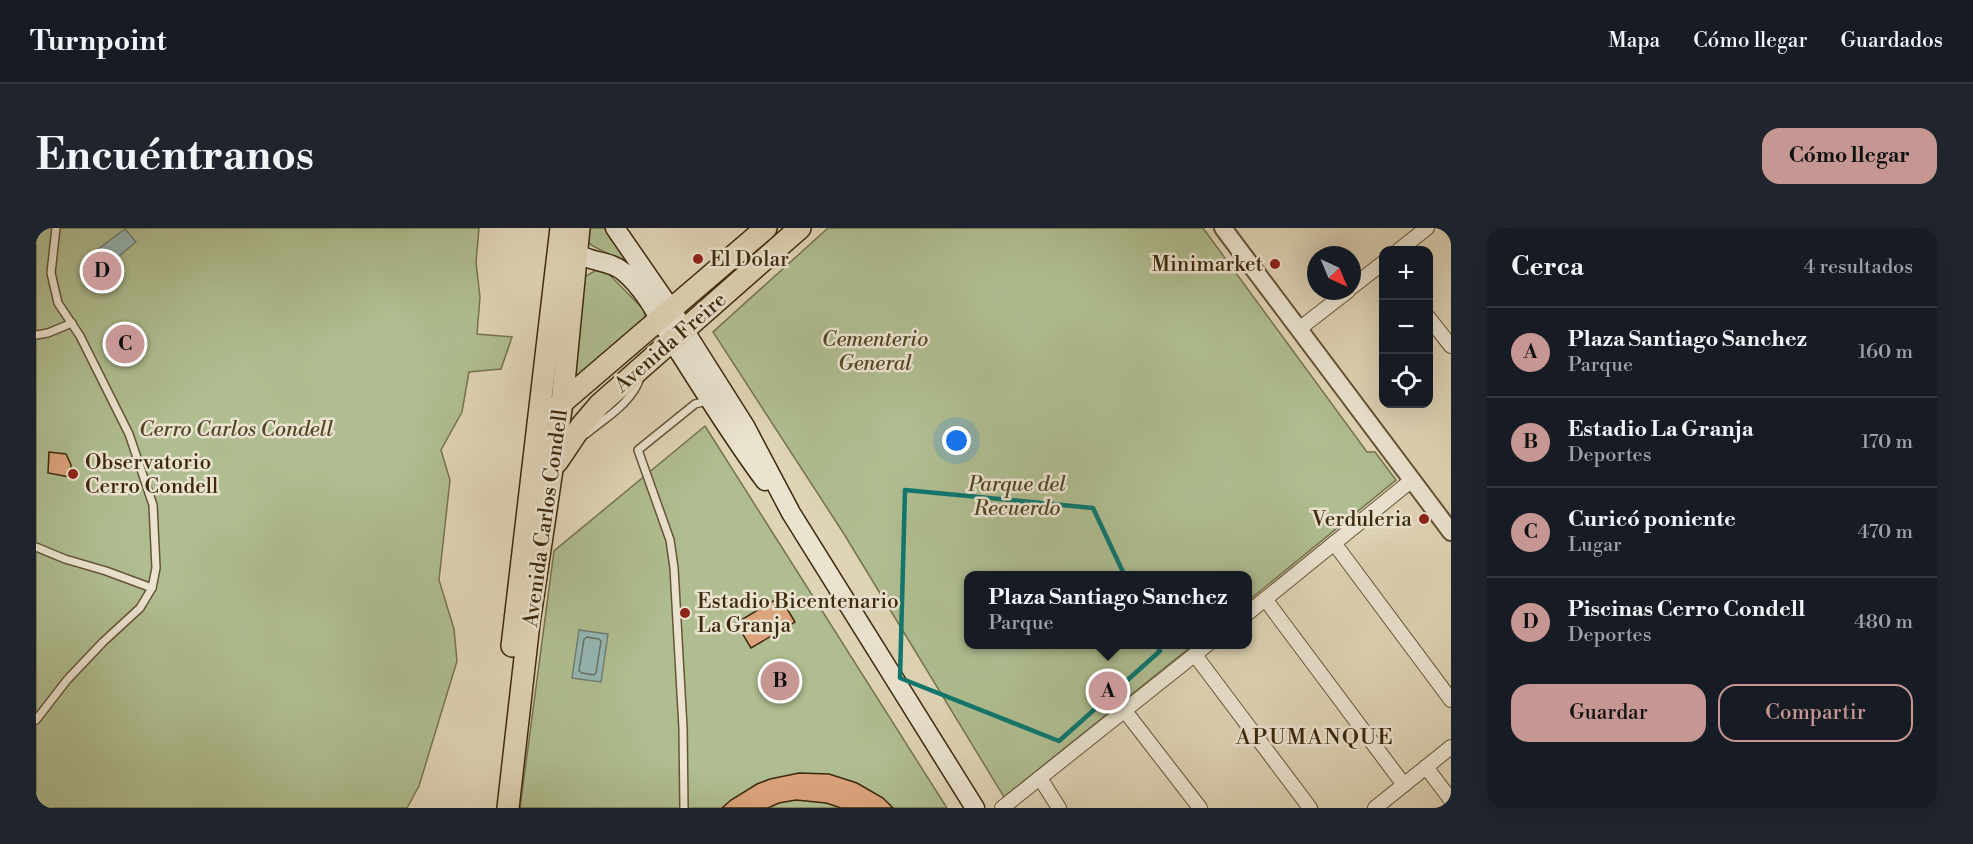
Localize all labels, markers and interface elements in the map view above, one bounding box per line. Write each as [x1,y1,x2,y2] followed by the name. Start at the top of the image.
[30,24,166,59] text: Turnpoint
[1608,28,1660,54] text: Mapa
[1693,28,1808,54] text: Cómo llegar
[1841,28,1943,54] text: Guardados
[1762,128,1937,184] button: Cómo llegar
[36,130,314,183] text: Encuéntranos
[1307,246,1361,300] north arrow
[1379,246,1433,408] map controls
[1379,246,1433,300] button: +
[710,247,789,273] place label: El Dolar
[82,248,122,294] pin: D
[1511,251,1584,283] text: Cerca
[691,252,705,266] marker: El Dolar
[1151,252,1264,278] place label: Minimarket
[1803,255,1913,280] text: 4 resultados
[1268,257,1282,271] marker: Minimarket
[609,287,732,399] street label: Avenida Freire
[1379,300,1433,354] button: −
[106,322,145,366] pin: C
[1568,326,1807,353] text: Plaza Santiago Sanchez
[822,327,928,377] park label: Cementerio General
[1523,340,1538,365] text: A
[1858,340,1913,365] text: 160 m
[1568,353,1633,378] text: Parque
[1379,354,1433,408] button: locate
[518,408,574,630] street label: Avenida Carlos Condell
[1568,416,1754,443] text: Estadio La Granja
[139,417,333,443] park label: Cerro Carlos Condell
[942,426,971,455] your location
[1523,430,1538,455] text: B
[1861,430,1913,455] text: 170 m
[1568,443,1651,468] text: Deportes
[85,450,218,500] place label: Observatorio Cerro Condell
[66,467,80,481] marker: Observatorio Cerro Condell
[967,472,1066,522] park label: Parque del Recuerdo
[1568,506,1736,533] text: Curicó poniente
[1310,507,1412,533] place label: Verduleria
[1417,512,1431,526] marker: Verduleria
[1523,520,1538,545] text: C
[1857,520,1913,545] text: 470 m
[1568,533,1622,558] text: Lugar
[964,571,1252,649] popup
[988,584,1228,611] text: Plaza Santiago Sanchez
[697,589,899,639] place label: Estadio Bicentenario La Granja
[1568,596,1805,623] text: Piscinas Cerro Condell
[678,606,692,620] marker: Estadio Bicentenario La Granja
[1523,610,1538,635] text: D
[1854,610,1913,635] text: 480 m
[988,611,1054,636] text: Parque
[1568,623,1651,648] text: Deportes
[760,658,800,704] pin: B
[1088,668,1128,714] pin: A
[1511,684,1706,742] button: Guardar
[1718,684,1913,742] button: Compartir
[1235,724,1394,751] district label: APUMANQUE

